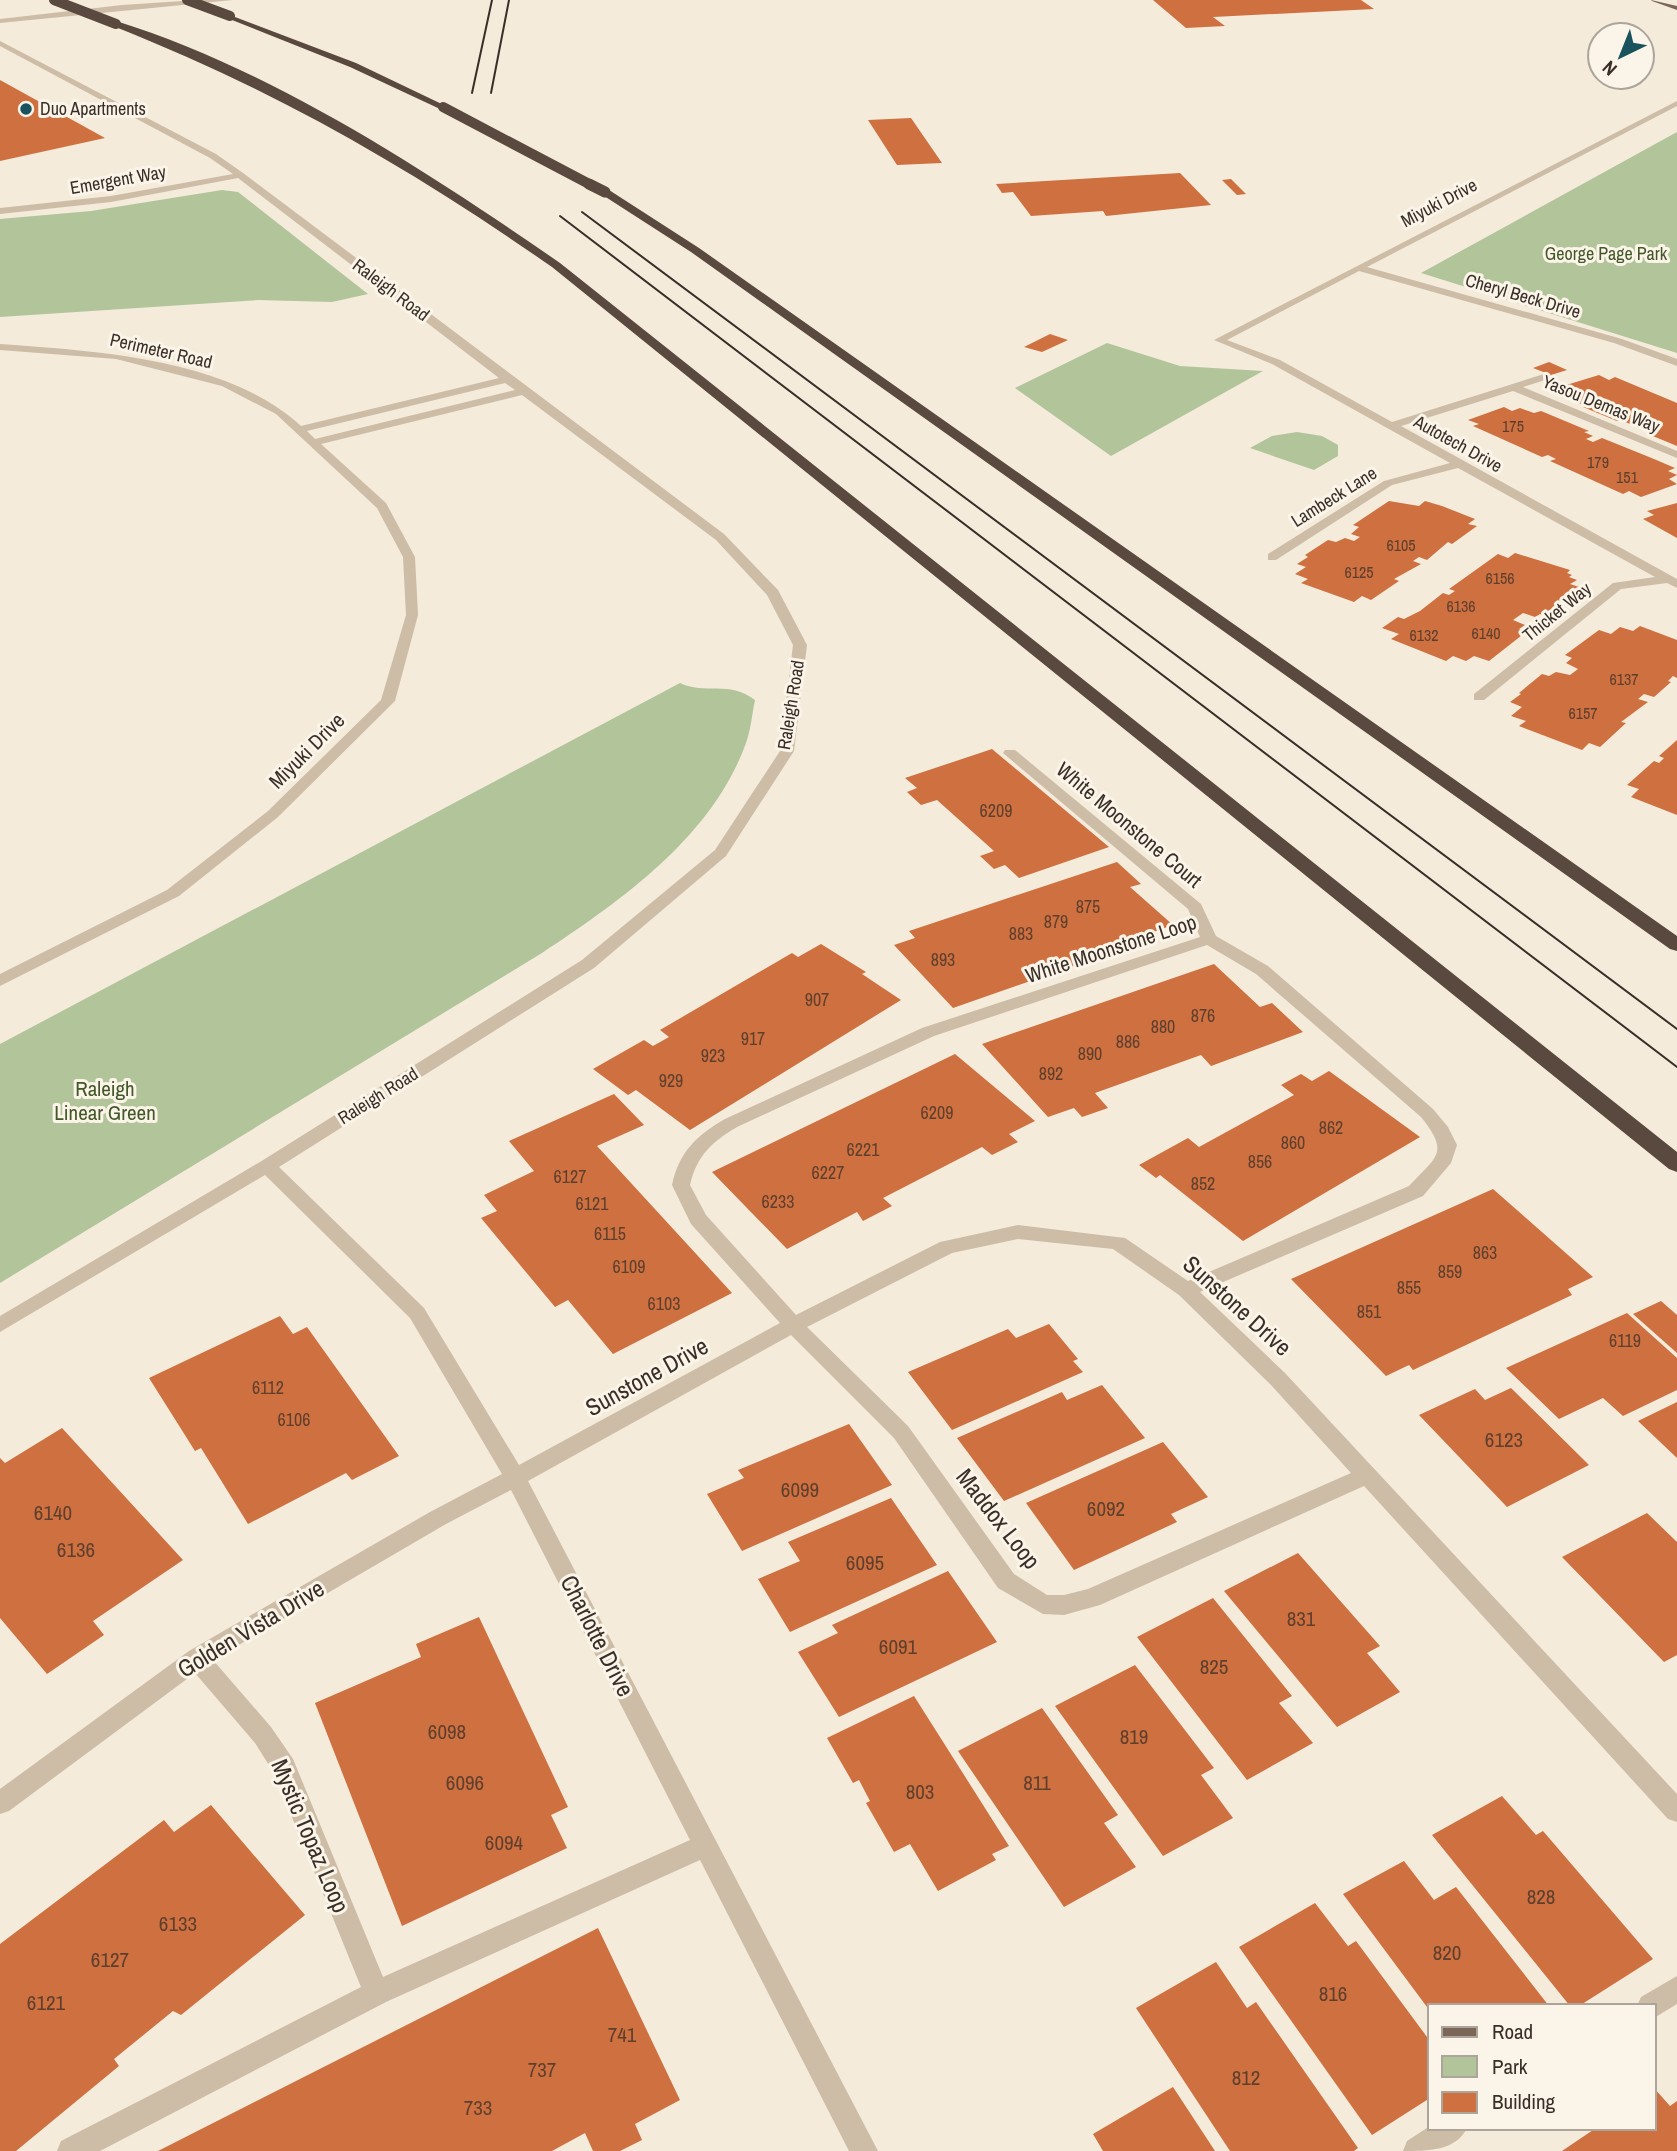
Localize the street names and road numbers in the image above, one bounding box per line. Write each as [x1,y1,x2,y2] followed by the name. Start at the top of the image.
[68,159,168,200] street label: Emergent Way
[1396,172,1481,233] street label: Miyuki Drive
[348,252,435,327] street label: Raleigh Road
[1463,267,1584,324] street label: Cheryl Beck Drive
[108,327,215,374] street label: Perimeter Road
[1539,369,1664,439] street label: Yasou Demas Way
[1409,408,1507,478] street label: Autotech Drive
[1286,460,1381,533] street label: Lambeck Lane
[1517,576,1597,647] street label: Thicket Way
[771,658,810,751] street label: Raleigh Road
[262,706,351,795] street label: Miyuki Drive
[1050,755,1208,894] street label: White Moonstone Court
[1022,907,1200,990] street label: White Moonstone Loop
[333,1061,423,1130] street label: Raleigh Road
[1177,1248,1299,1363] street label: Sunstone Drive
[579,1329,714,1423] street label: Sunstone Drive
[949,1462,1048,1575] street label: Maddox Loop
[554,1569,642,1702] street label: Charlotte Drive
[171,1572,330,1685] street label: Golden Vista Drive
[264,1754,358,1917] street label: Mystic Topaz Loop

